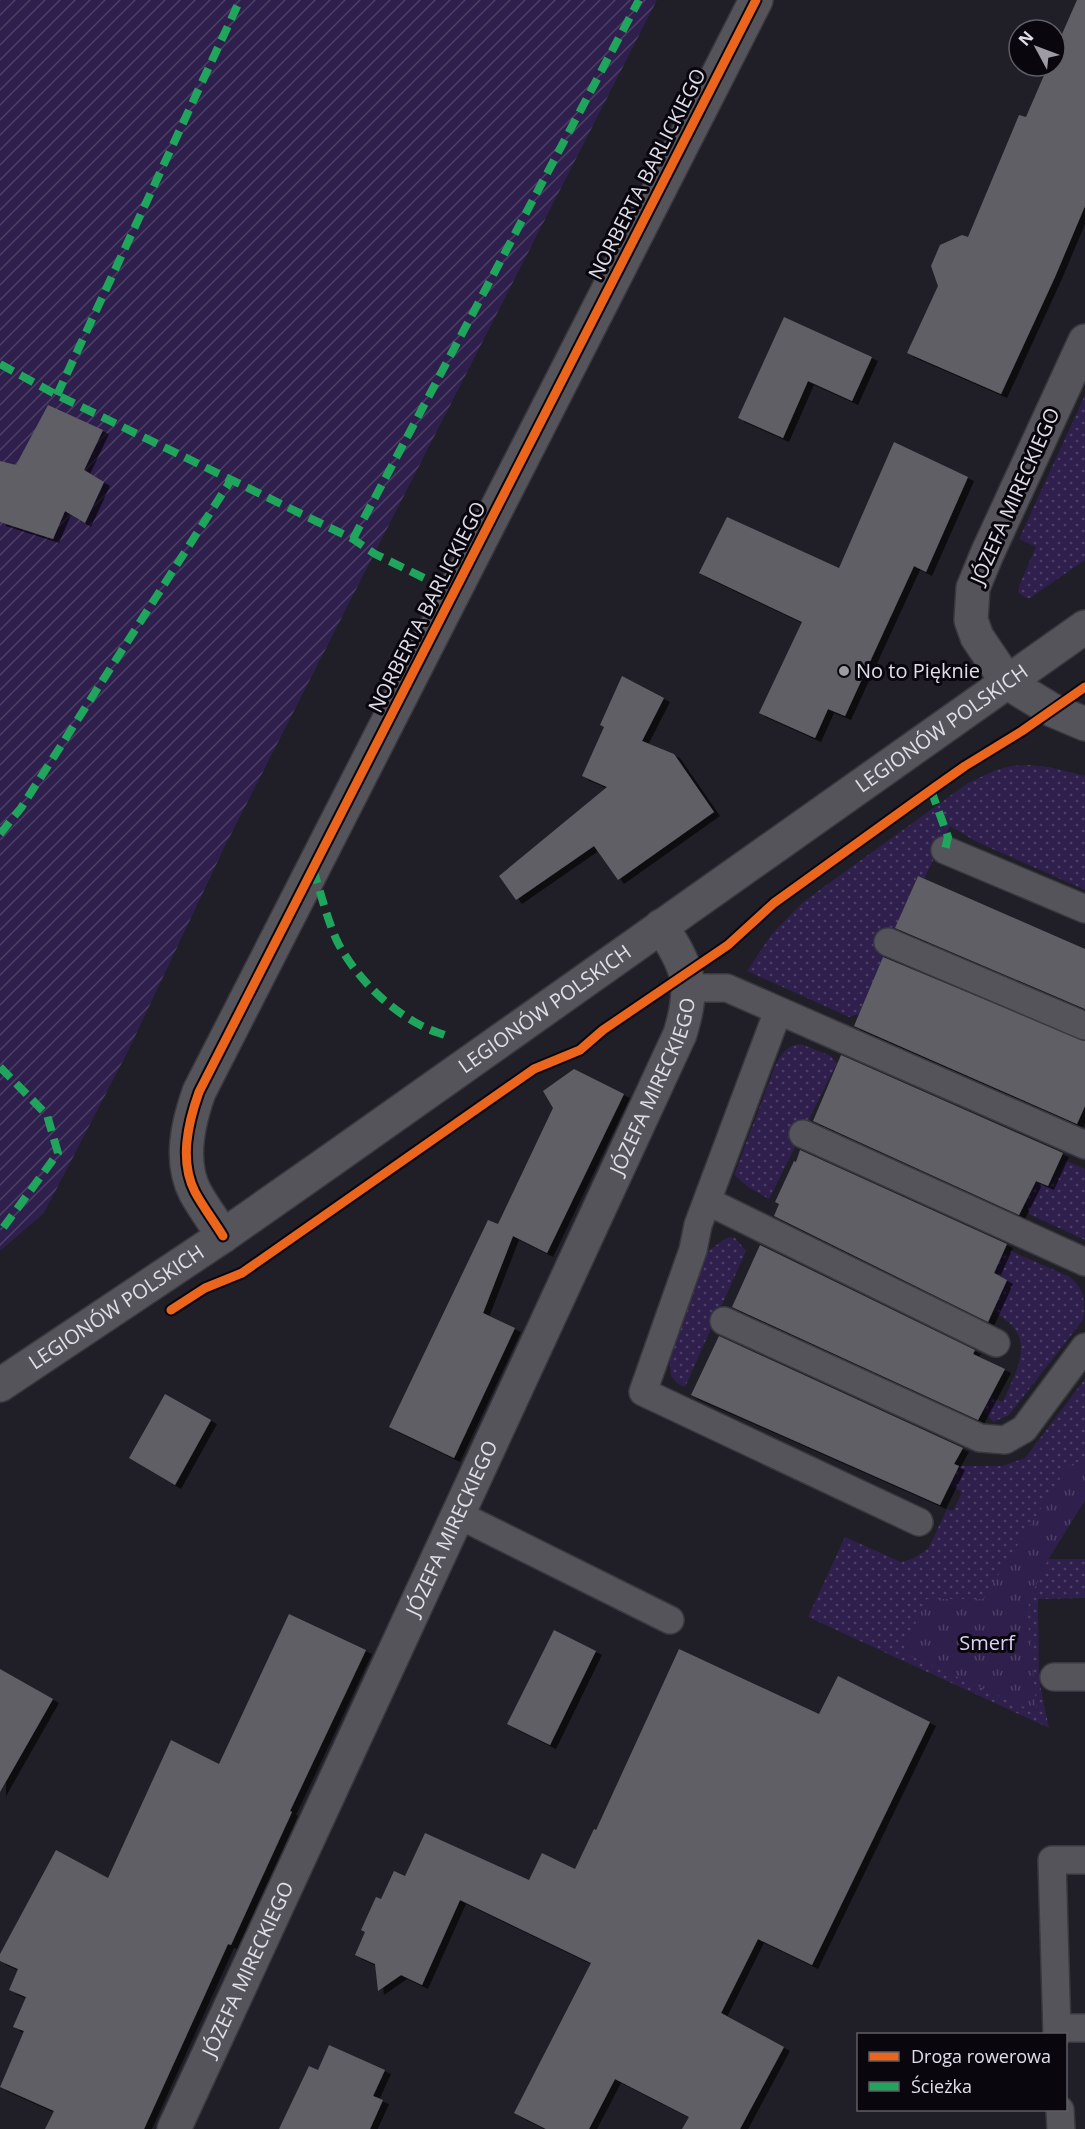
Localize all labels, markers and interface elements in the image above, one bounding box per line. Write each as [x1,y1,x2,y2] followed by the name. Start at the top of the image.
[1007,18,1067,78] north arrow
[1013,26,1038,50] text: N
[581,63,712,284] street label: NORBERTA BARLICKIEGO
[963,403,1066,590] street label: JÓZEFA MIRECKIEGO
[361,496,492,717] street label: NORBERTA BARLICKIEGO
[856,657,980,684] place label: No to Pięknie
[850,658,1033,798] street label: LEGIONÓW POLSKICH
[837,664,851,678] marker: No to Pięknie
[453,938,636,1079] street label: LEGIONÓW POLSKICH
[602,996,701,1181] street label: JÓZEFA MIRECKIEGO
[23,1238,209,1375] street label: LEGIONÓW POLSKICH
[398,1436,503,1622] street label: JÓZEFA MIRECKIEGO
[959,1629,1016,1656] park label: Smerf
[194,1877,300,2063] street label: JÓZEFA MIRECKIEGO
[857,2033,1067,2111] legend
[911,2044,1051,2068] text: Droga rowerowa
[911,2074,972,2098] text: Ścieżka

